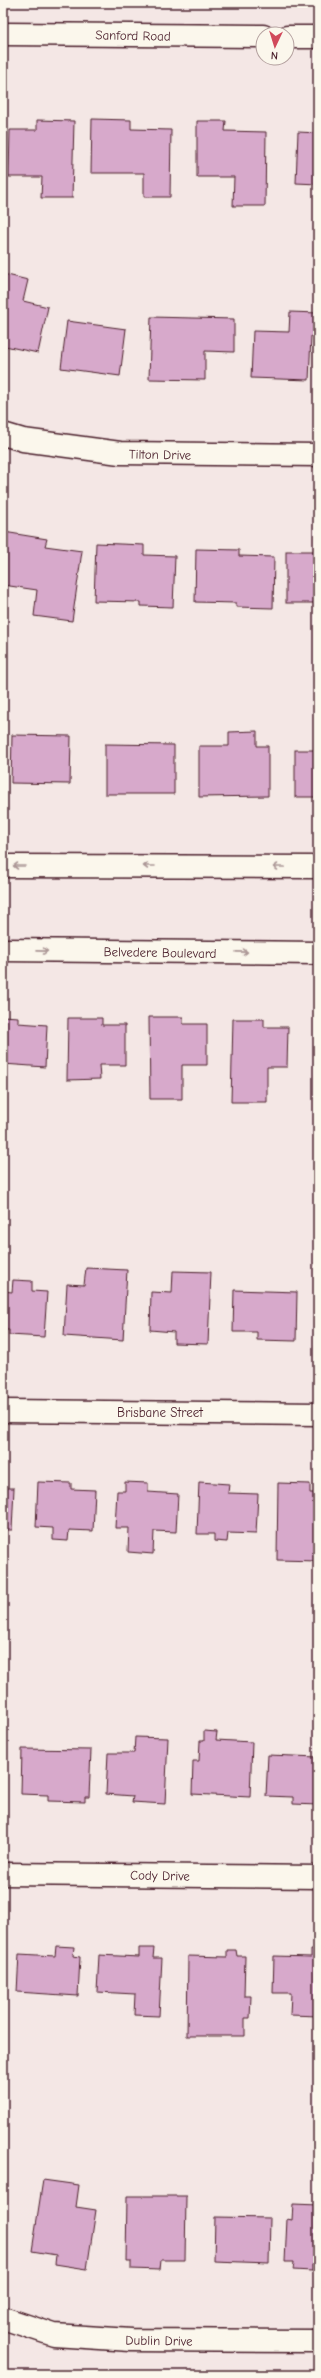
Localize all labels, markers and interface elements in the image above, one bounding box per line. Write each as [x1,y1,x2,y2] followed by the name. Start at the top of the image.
[255,26,295,66] north arrow
[95,27,171,44] street label: Sanford Road
[270,49,278,62] text: N
[129,446,192,463] street label: Tilton Drive
[13,862,26,870] one-way arrow
[143,863,156,870] one-way arrow
[273,863,286,871] one-way arrow
[103,944,216,961] street label: Belvedere Boulevard
[35,947,48,955] one-way arrow
[235,949,248,956] one-way arrow
[117,1405,204,1420] street label: Brisbane Street
[130,1867,191,1884] street label: Cody Drive
[125,2332,193,2349] street label: Dublin Drive

